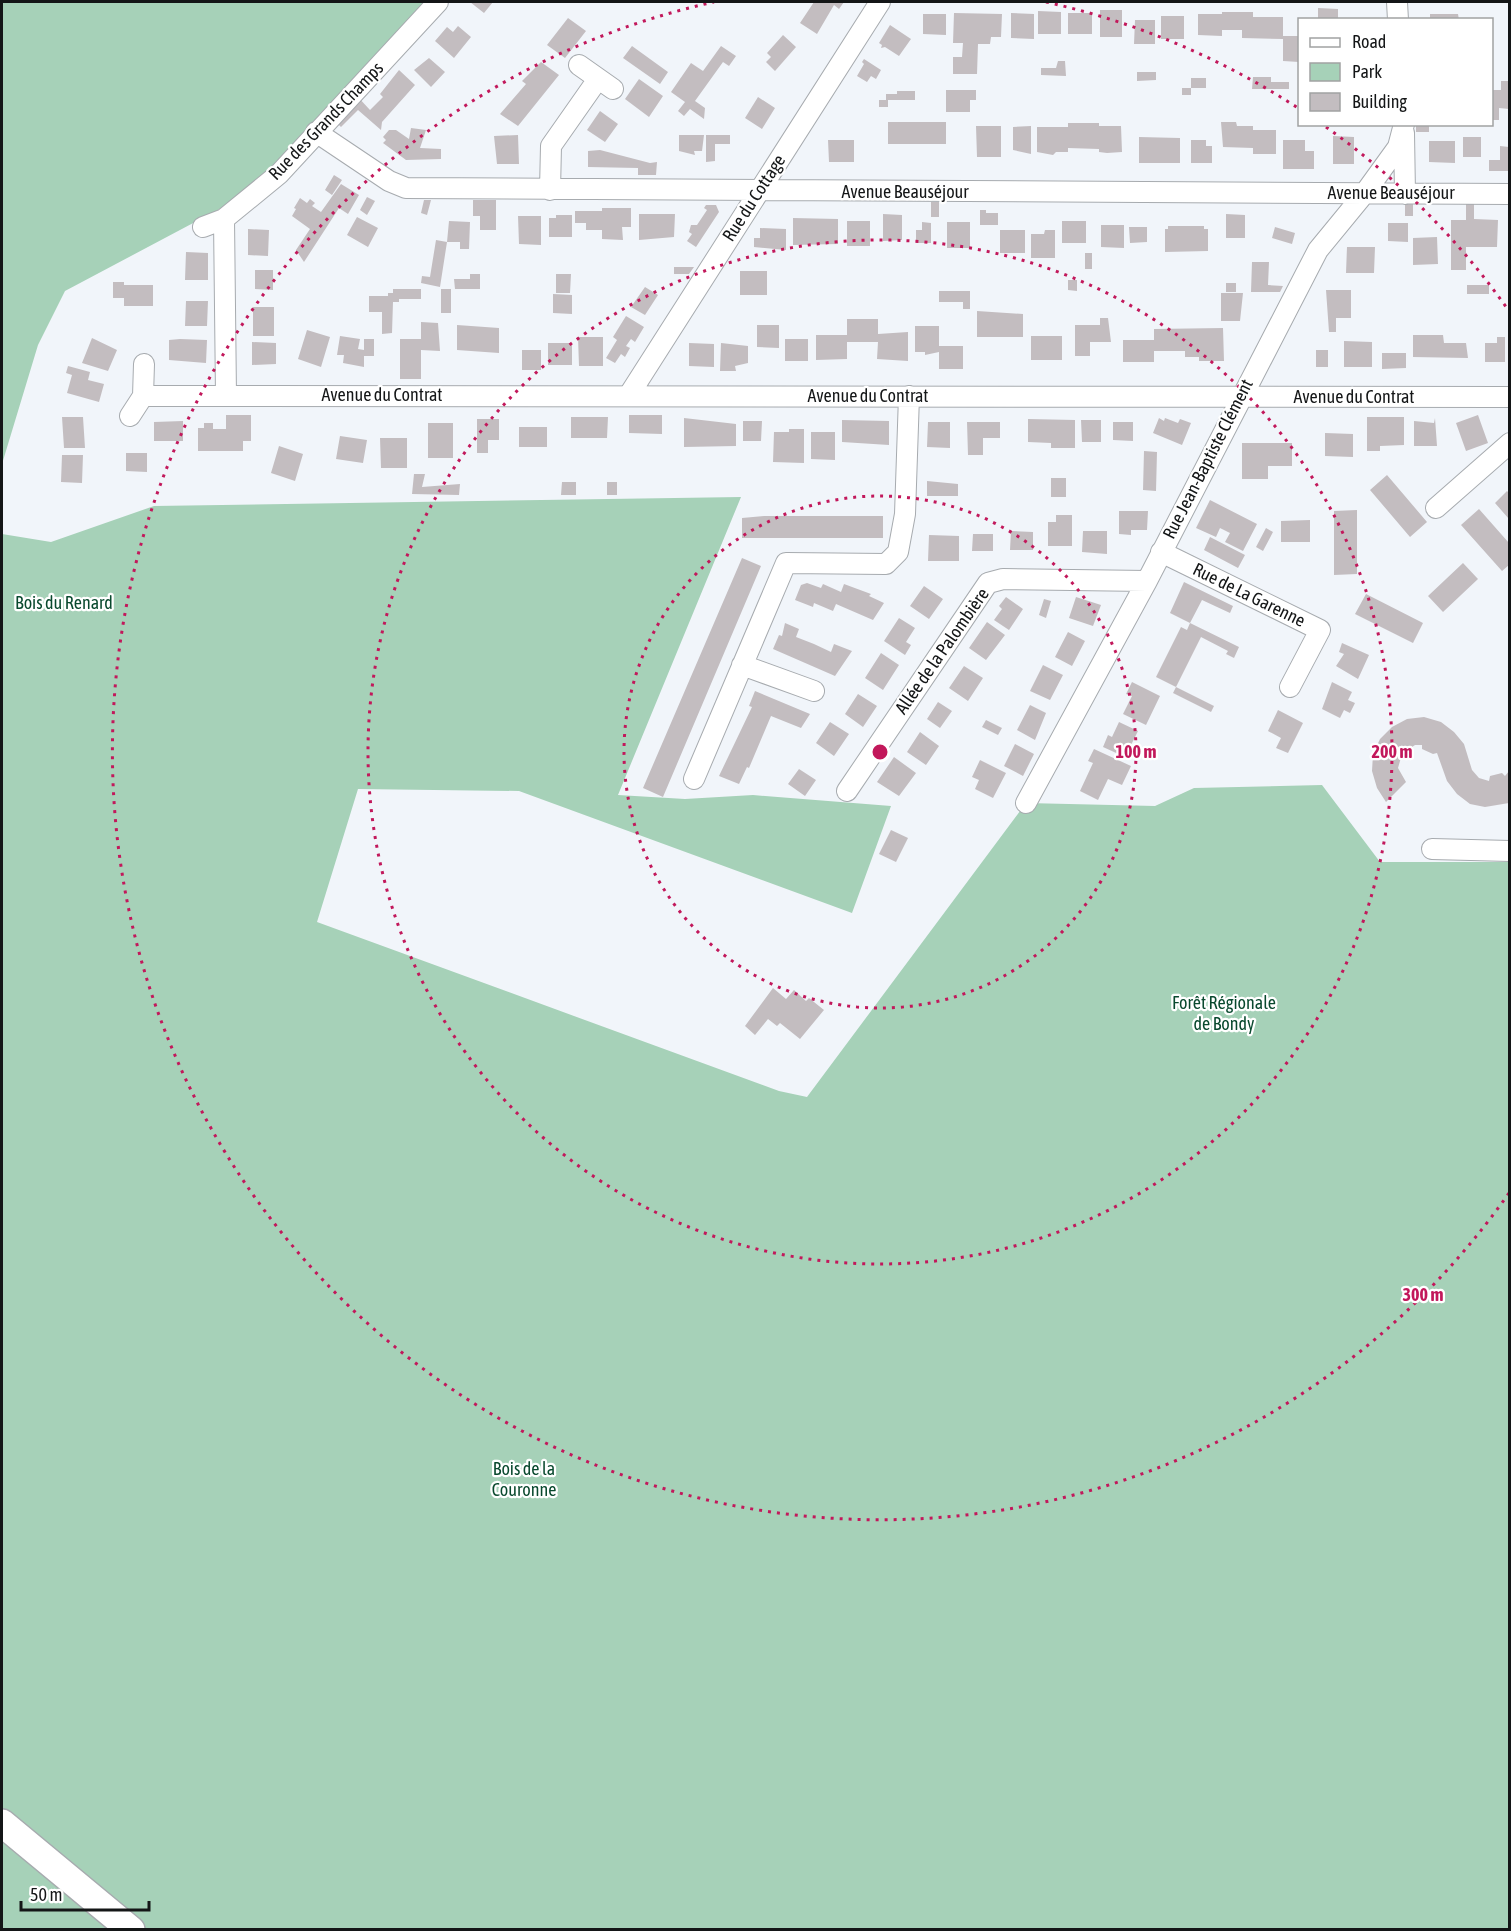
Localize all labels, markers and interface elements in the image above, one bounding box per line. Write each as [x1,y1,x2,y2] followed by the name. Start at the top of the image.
[1298,18,1493,126] legend
[1352,31,1386,52] text: Road
[264,57,387,184] street label: Rue des Grands Champs
[1352,61,1382,82] text: Park
[1352,91,1407,112] text: Building
[718,151,789,245] street label: Rue du Cottage
[841,181,969,202] street label: Avenue Beauséjour
[1327,182,1455,203] street label: Avenue Beauséjour
[1158,375,1257,542] street label: Rue Jean-Baptiste Clément
[322,384,442,405] street label: Avenue du Contrat
[808,385,928,406] street label: Avenue du Contrat
[1294,386,1414,407] street label: Avenue du Contrat
[1190,558,1309,631] street label: Rue de La Garenne
[890,584,993,718] street label: Allée de la Palombière
[15,592,113,613] park label: Bois du Renard
[1116,741,1156,762] text: 100 m
[1372,741,1412,762] text: 200 m
[870,742,890,762] centre of rings
[1172,992,1276,1034] park label: Forêt Régionale de Bondy
[1403,1284,1443,1305] text: 300 m
[492,1458,556,1500] park label: Bois de la Couronne
[21,1874,148,1912] scale bar
[30,1884,62,1905] text: 50 m

